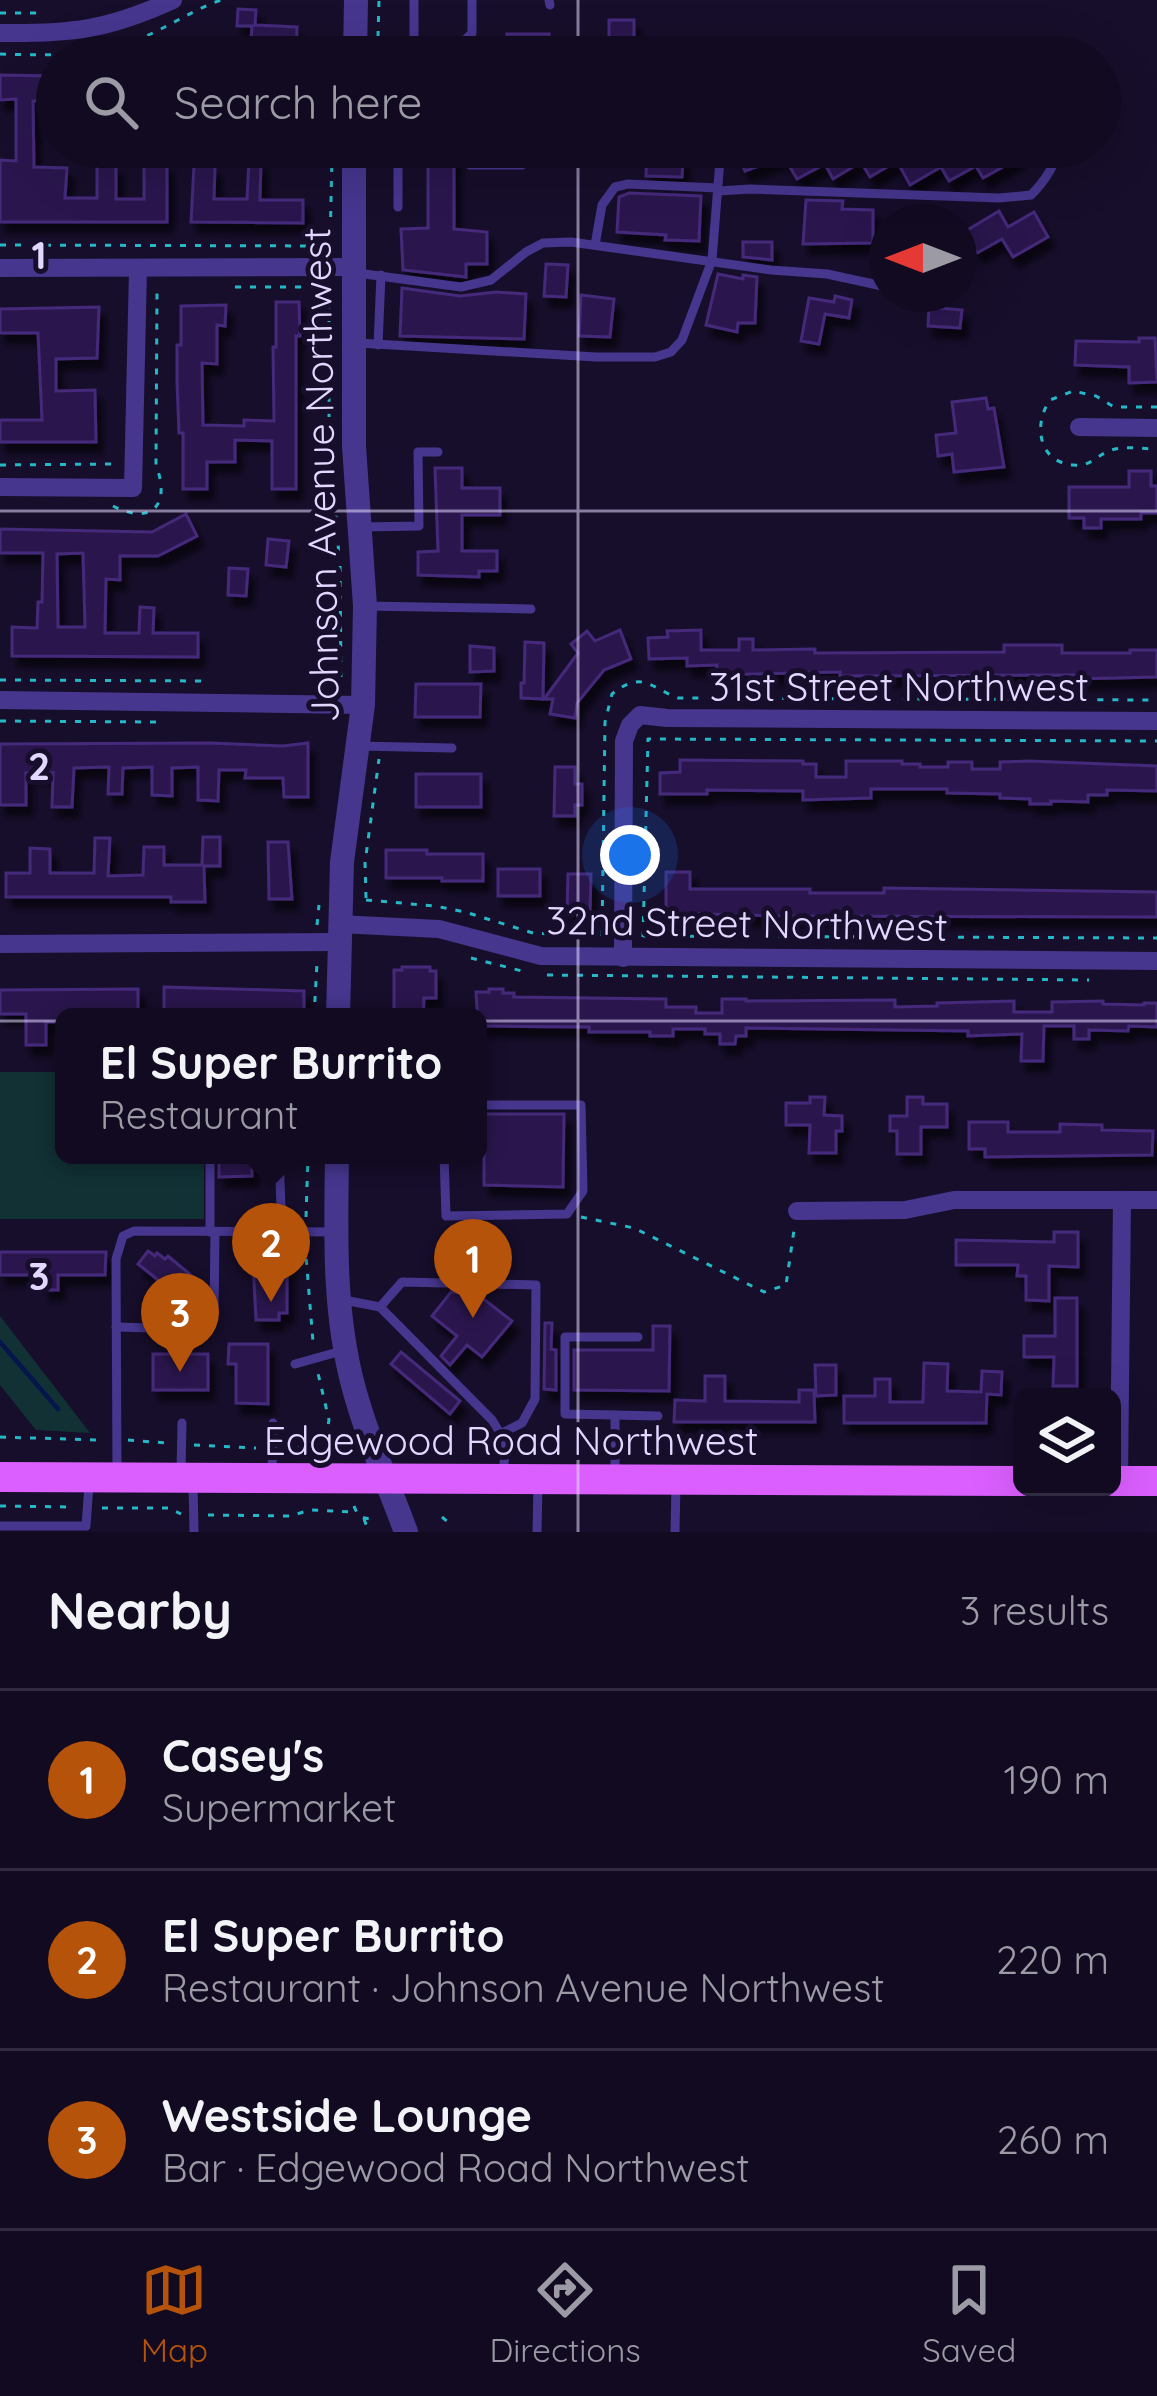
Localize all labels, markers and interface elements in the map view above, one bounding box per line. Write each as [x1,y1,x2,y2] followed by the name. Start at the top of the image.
[36,36,1121,168] search box
[78,69,144,135] icon: search
[174,74,422,130] text: Search here
[869,204,977,312] north arrow
[291,227,349,723] street label: Johnson Avenue Northwest
[31,230,47,279] text: 1
[709,662,1089,711] street label: 31st Street Northwest
[28,741,50,790] text: 2
[600,825,660,885] your location
[546,895,948,951] street label: 32nd Street Northwest
[55,1008,487,1164] popup
[100,1034,442,1090] text: El Super Burrito
[100,1090,299,1139] text: Restaurant
[232,1203,310,1302] pin: 2
[434,1219,512,1318] pin: 1
[29,1251,49,1300] text: 3
[141,1273,219,1372] pin: 3
[1013,1388,1121,1496] map controls
[1013,1388,1121,1496] button: layers
[264,1416,758,1465] street label: Edgewood Road Northwest
[48,1578,232,1642] text: Nearby
[960,1586,1109,1635] text: 3 results
[162,1727,324,1783] text: Casey's
[79,1755,95,1804] text: 1
[1003,1755,1109,1804] text: 190 m
[162,1783,396,1832] text: Supermarket
[162,1907,505,1963] text: El Super Burrito
[76,1935,98,1984] text: 2
[996,1935,1109,1984] text: 220 m
[162,1963,885,2012] text: Restaurant · Johnson Avenue Northwest
[162,2087,532,2143] text: Westside Lounge
[77,2115,97,2164] text: 3
[997,2115,1109,2164] text: 260 m
[162,2143,749,2192] text: Bar · Edgewood Road Northwest
[141,2257,208,2370] tab: Map
[489,2257,641,2370] tab: Directions
[922,2257,1016,2370] tab: Saved

